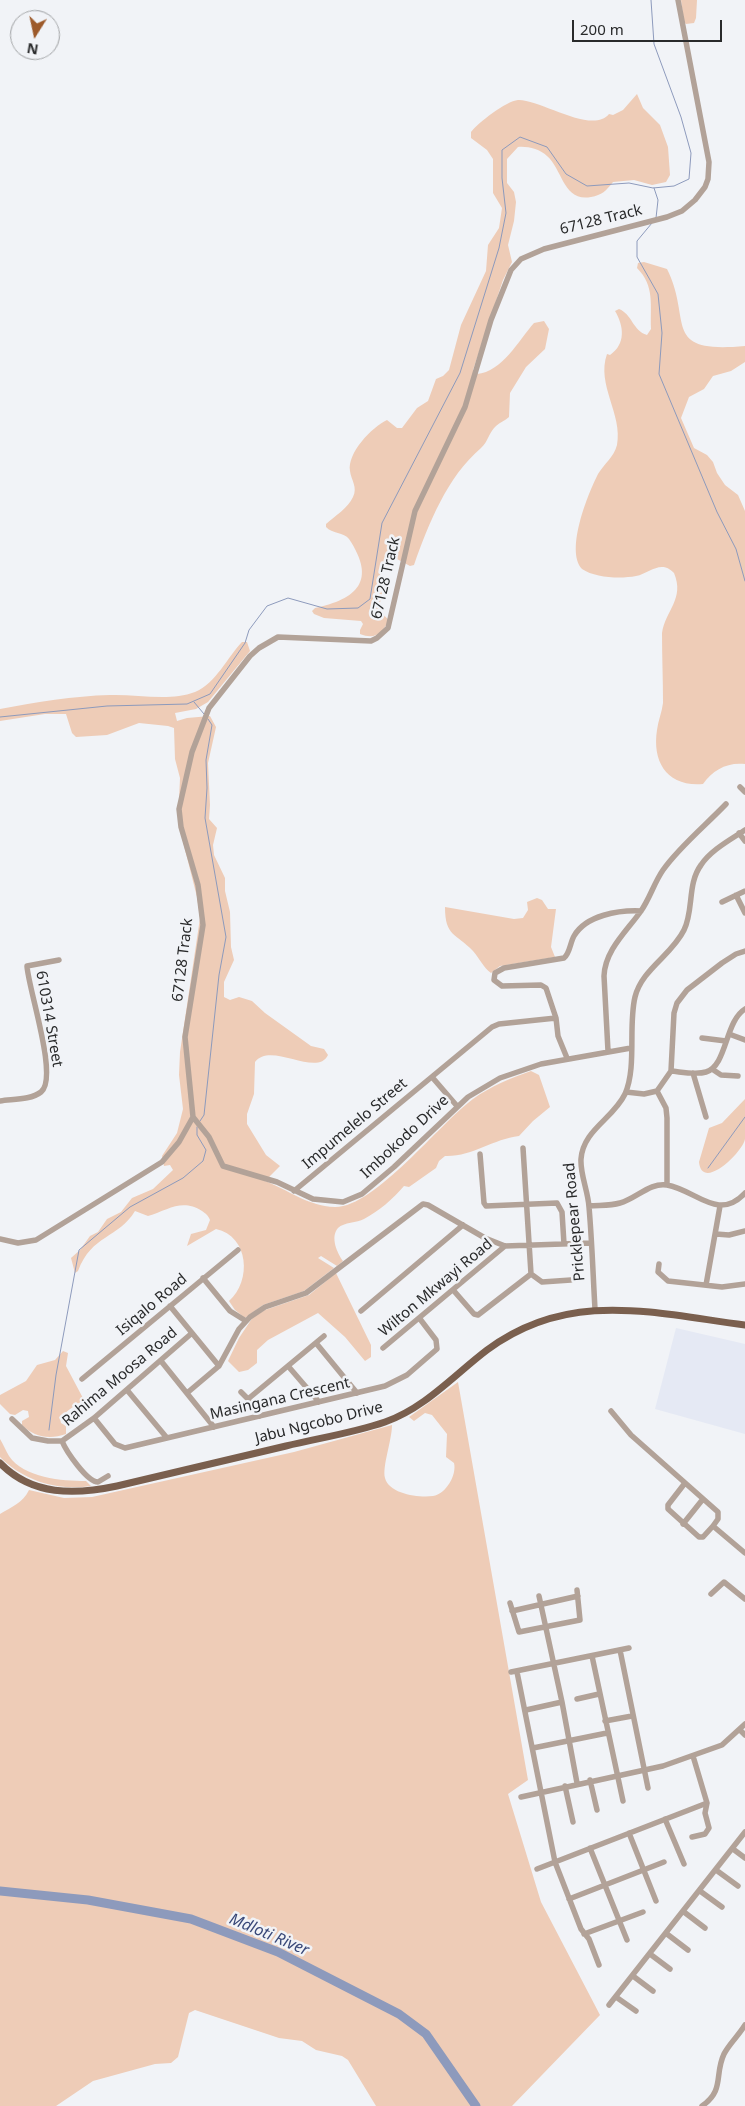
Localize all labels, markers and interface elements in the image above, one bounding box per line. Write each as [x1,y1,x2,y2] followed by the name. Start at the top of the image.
[10,10,60,60] north arrow
[575,10,725,42] scale bar
[580,19,624,39] text: 200 m
[25,39,40,60] text: N
[558,201,644,239] street label: 67128 Track
[368,535,404,621] street label: 67128 Track
[169,917,197,1003] street label: 67128 Track
[32,970,66,1068] street label: 610314 Street
[299,1075,411,1173] street label: Impumelelo Street
[357,1092,453,1182] street label: Imbokodo Drive
[561,1162,589,1282] street label: Pricklepear Road
[376,1235,496,1341] street label: Wilton Mkwayi Road
[113,1270,191,1340] street label: Isiqalo Road
[59,1324,181,1430] street label: Rahima Moosa Road
[208,1374,352,1424] street label: Masingana Crescent
[253,1398,385,1448] street label: Jabu Ngcobo Drive
[226,1910,312,1960] water label: Mdloti River

